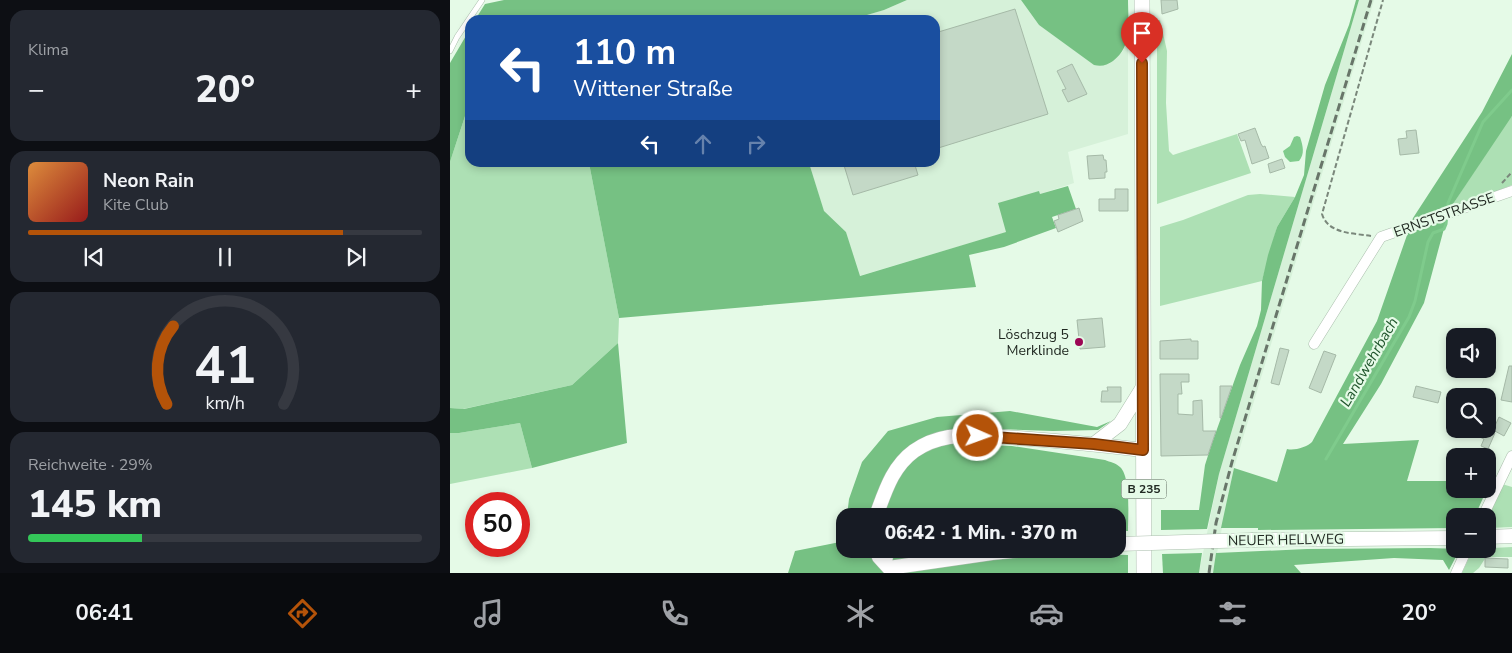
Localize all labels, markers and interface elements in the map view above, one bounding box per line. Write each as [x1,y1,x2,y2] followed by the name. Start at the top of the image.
[1121,12,1163,63] pin
[1128,19,1156,47] icon: arrive
[573,29,676,76] text: 110 m
[490,35,555,100] icon: left
[28,39,69,61] text: Klima
[195,64,255,115] text: 20°
[28,71,45,109] text: −
[405,71,422,109] text: +
[573,74,733,104] text: Wittener Straße
[636,130,664,158] icon: left
[689,130,717,158] icon: ahead
[742,130,770,158] icon: right
[103,168,194,194] text: Neon Rain
[1391,188,1497,242] street label: ERNSTSTRASSE
[103,194,169,216] text: Kite Club
[80,243,108,271] icon: previous
[211,243,239,271] icon: pause
[342,243,370,271] icon: next
[1335,314,1403,410] water label: Landwehrbach
[998,325,1069,360] place label: Löschzug 5 Merklinde
[1446,328,1496,558] map controls
[1446,328,1496,378] button: sound
[194,330,256,401] text: 41
[1073,336,1085,348] marker: Löschzug 5 Merklinde
[1446,388,1496,438] button: search
[205,391,245,415] text: km/h
[951,409,1003,461] position arrow
[1446,448,1496,498] button: +
[28,454,153,476] text: Reichweite · 29%
[28,479,162,530] text: 145 km
[1122,479,1166,498] road number: B 235
[465,492,530,557] speed limit sign: 50
[1446,508,1496,558] button: −
[885,520,1077,546] text: 06:42 · 1 Min. · 370 m
[1228,529,1344,551] street label: NEUER HELLWEG
[285,596,320,631] icon: directions
[471,596,506,631] icon: music
[657,596,692,631] icon: phone
[843,596,878,631] icon: climate
[1029,596,1064,631] icon: car
[1215,596,1250,631] icon: filters
[76,598,134,628] text: 06:41
[1402,598,1436,628] text: 20°

